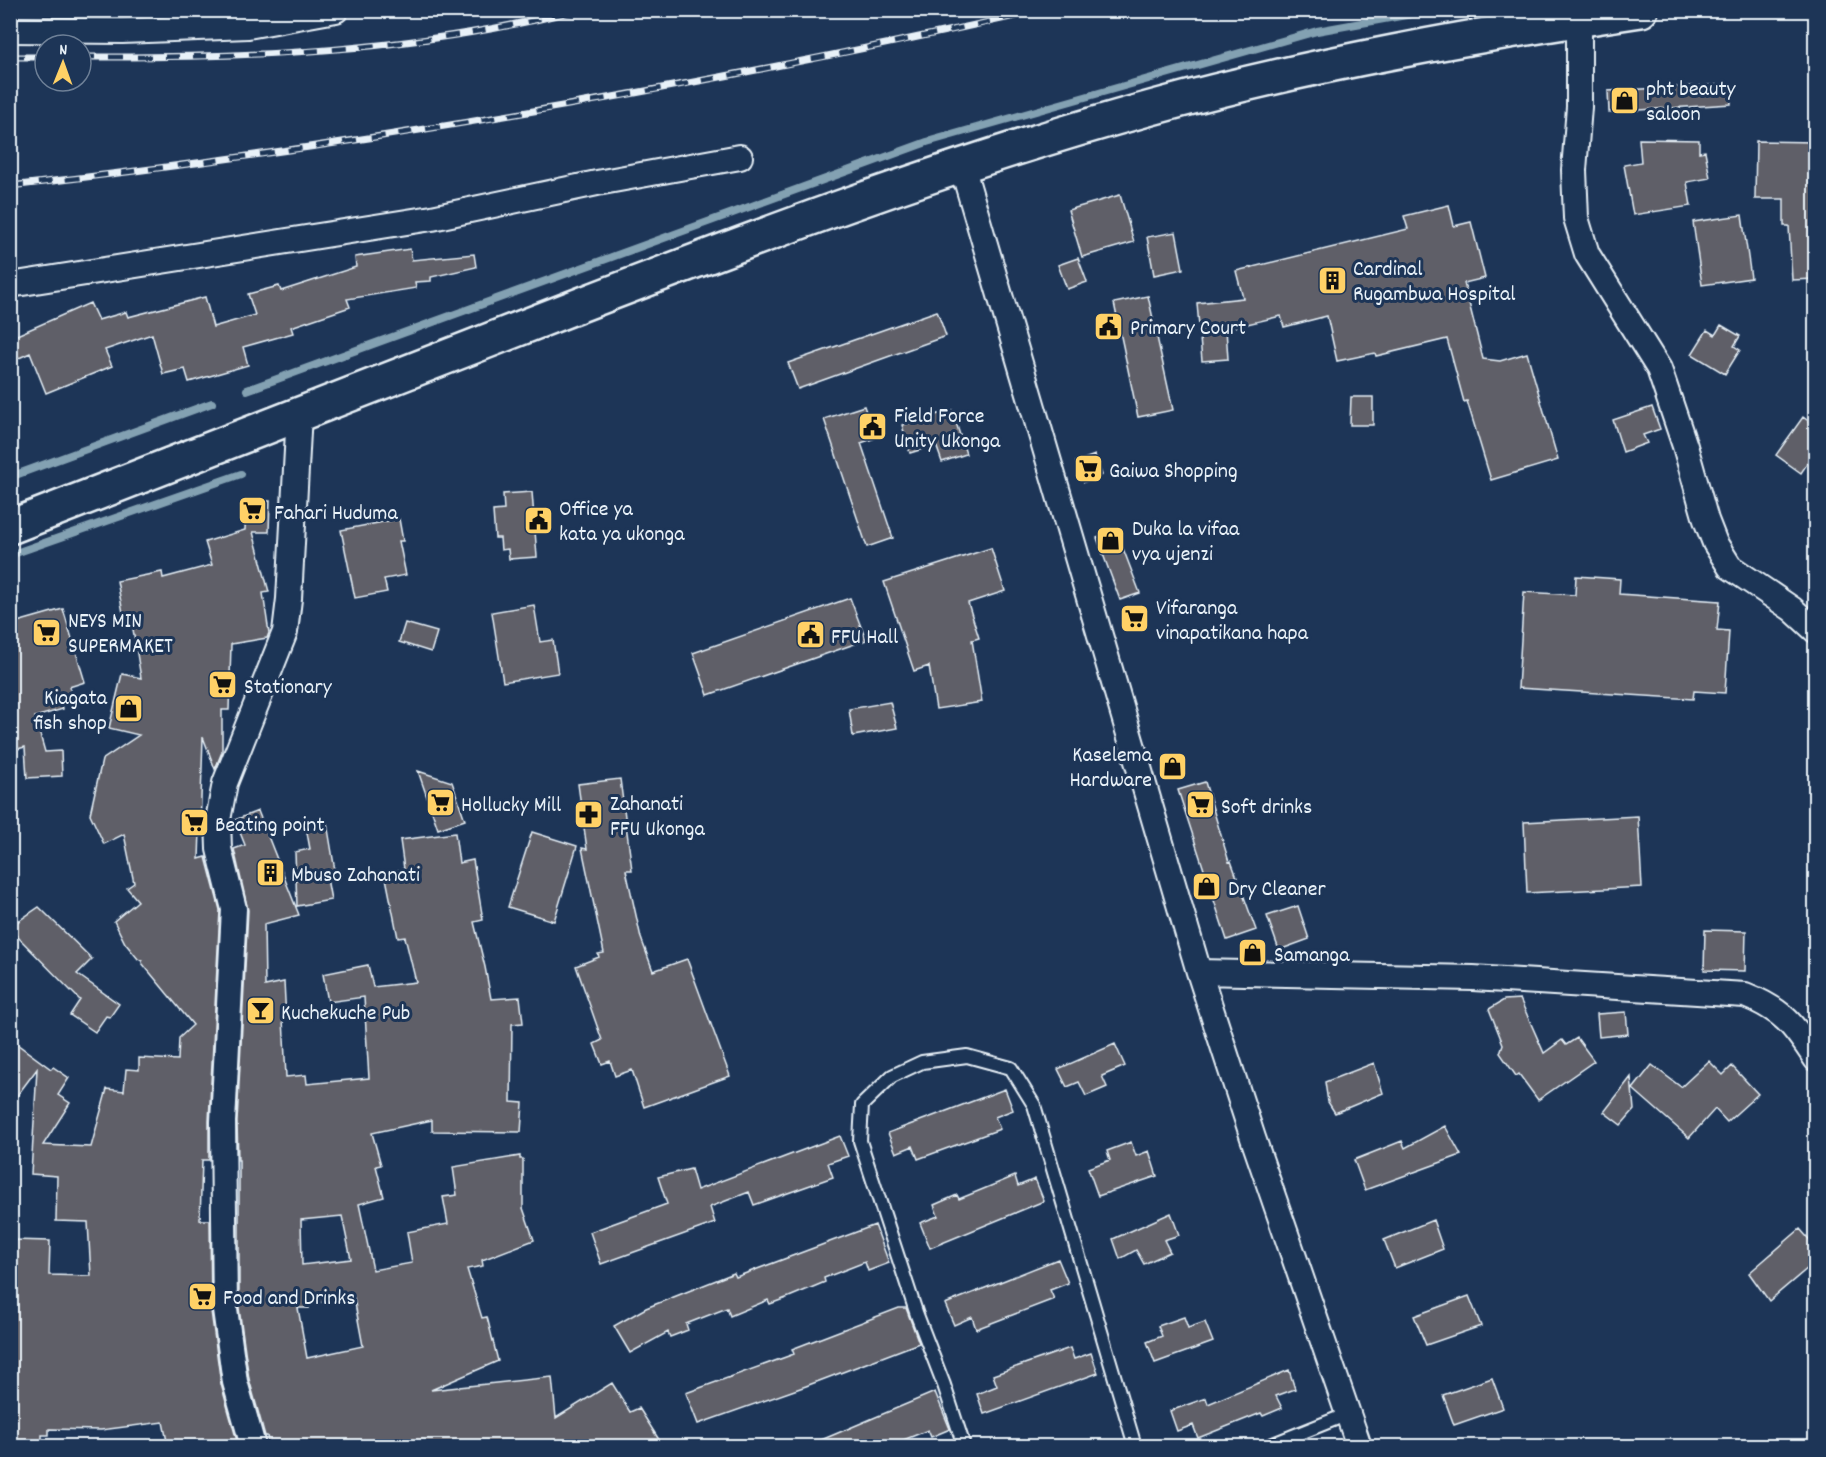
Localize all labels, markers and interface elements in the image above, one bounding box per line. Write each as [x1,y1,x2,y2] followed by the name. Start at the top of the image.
[33,33,93,93] north arrow
[59,39,67,62] text: N
[1646,75,1736,131] place label: pht beauty saloon
[1609,84,1641,116] shop icon: pht beauty saloon
[1353,255,1515,311] place label: Cardinal Rugambwa Hospital
[1316,264,1348,296] building icon: Cardinal Rugambwa Hospital
[1093,310,1125,342] public building icon: Primary Court
[1130,314,1246,345] place label: Primary Court
[894,402,1001,458] place label: Field Force Unity Ukonga
[857,411,889,443] public building icon: Field Force Unity Ukonga
[1072,453,1104,485] supermarket icon: Gaiwa Shopping
[1109,457,1238,488] place label: Gaiwa Shopping
[237,495,269,527] supermarket icon: Fahari Huduma
[559,495,685,551] place label: Office ya kata ya ukonga
[274,499,398,530] place label: Fahari Huduma
[522,504,554,536] public building icon: Office ya kata ya ukonga
[1132,515,1240,571] place label: Duka la vifaa vya ujenzi
[1095,524,1127,556] shop icon: Duka la vifaa vya ujenzi
[1156,594,1309,650] place label: Vifaranga vinapatikana hapa
[1119,603,1151,635] supermarket icon: Vifaranga vinapatikana hapa
[68,607,173,663] place label: NEYS MIN SUPERMAKET
[31,616,63,648] supermarket icon: NEYS MIN SUPERMAKET
[794,619,826,651] public building icon: FFU Hall
[831,623,898,654] place label: FFU Hall
[207,669,239,701] supermarket icon: Stationary
[244,673,333,704] place label: Stationary
[33,684,108,740] place label: Kiagata fish shop
[112,693,144,725] shop icon: Kiagata fish shop
[1070,741,1153,797] place label: Kaselema Hardware
[1157,750,1189,782] shop icon: Kaselema Hardware
[424,787,456,819] supermarket icon: Hollucky Mill
[1184,789,1216,821] supermarket icon: Soft drinks
[610,790,705,846] place label: Zahanati FFU Ukonga
[461,791,561,822] place label: Hollucky Mill
[1221,793,1312,824] place label: Soft drinks
[573,799,605,831] pharmacy icon: Zahanati FFU Ukonga
[178,807,210,839] supermarket icon: Beating point
[215,811,325,842] place label: Beating point
[254,857,286,889] building icon: Mbuso Zahanati
[291,861,420,892] place label: Mbuso Zahanati
[1191,871,1223,903] shop icon: Dry Cleaner
[1228,875,1326,906] place label: Dry Cleaner
[1237,937,1269,969] shop icon: Samanga
[1274,941,1350,972] place label: Samanga
[244,995,276,1027] bar icon: Kuchekuche Pub
[281,999,410,1030] place label: Kuchekuche Pub
[186,1280,218,1312] supermarket icon: Food and Drinks
[223,1284,356,1315] place label: Food and Drinks

